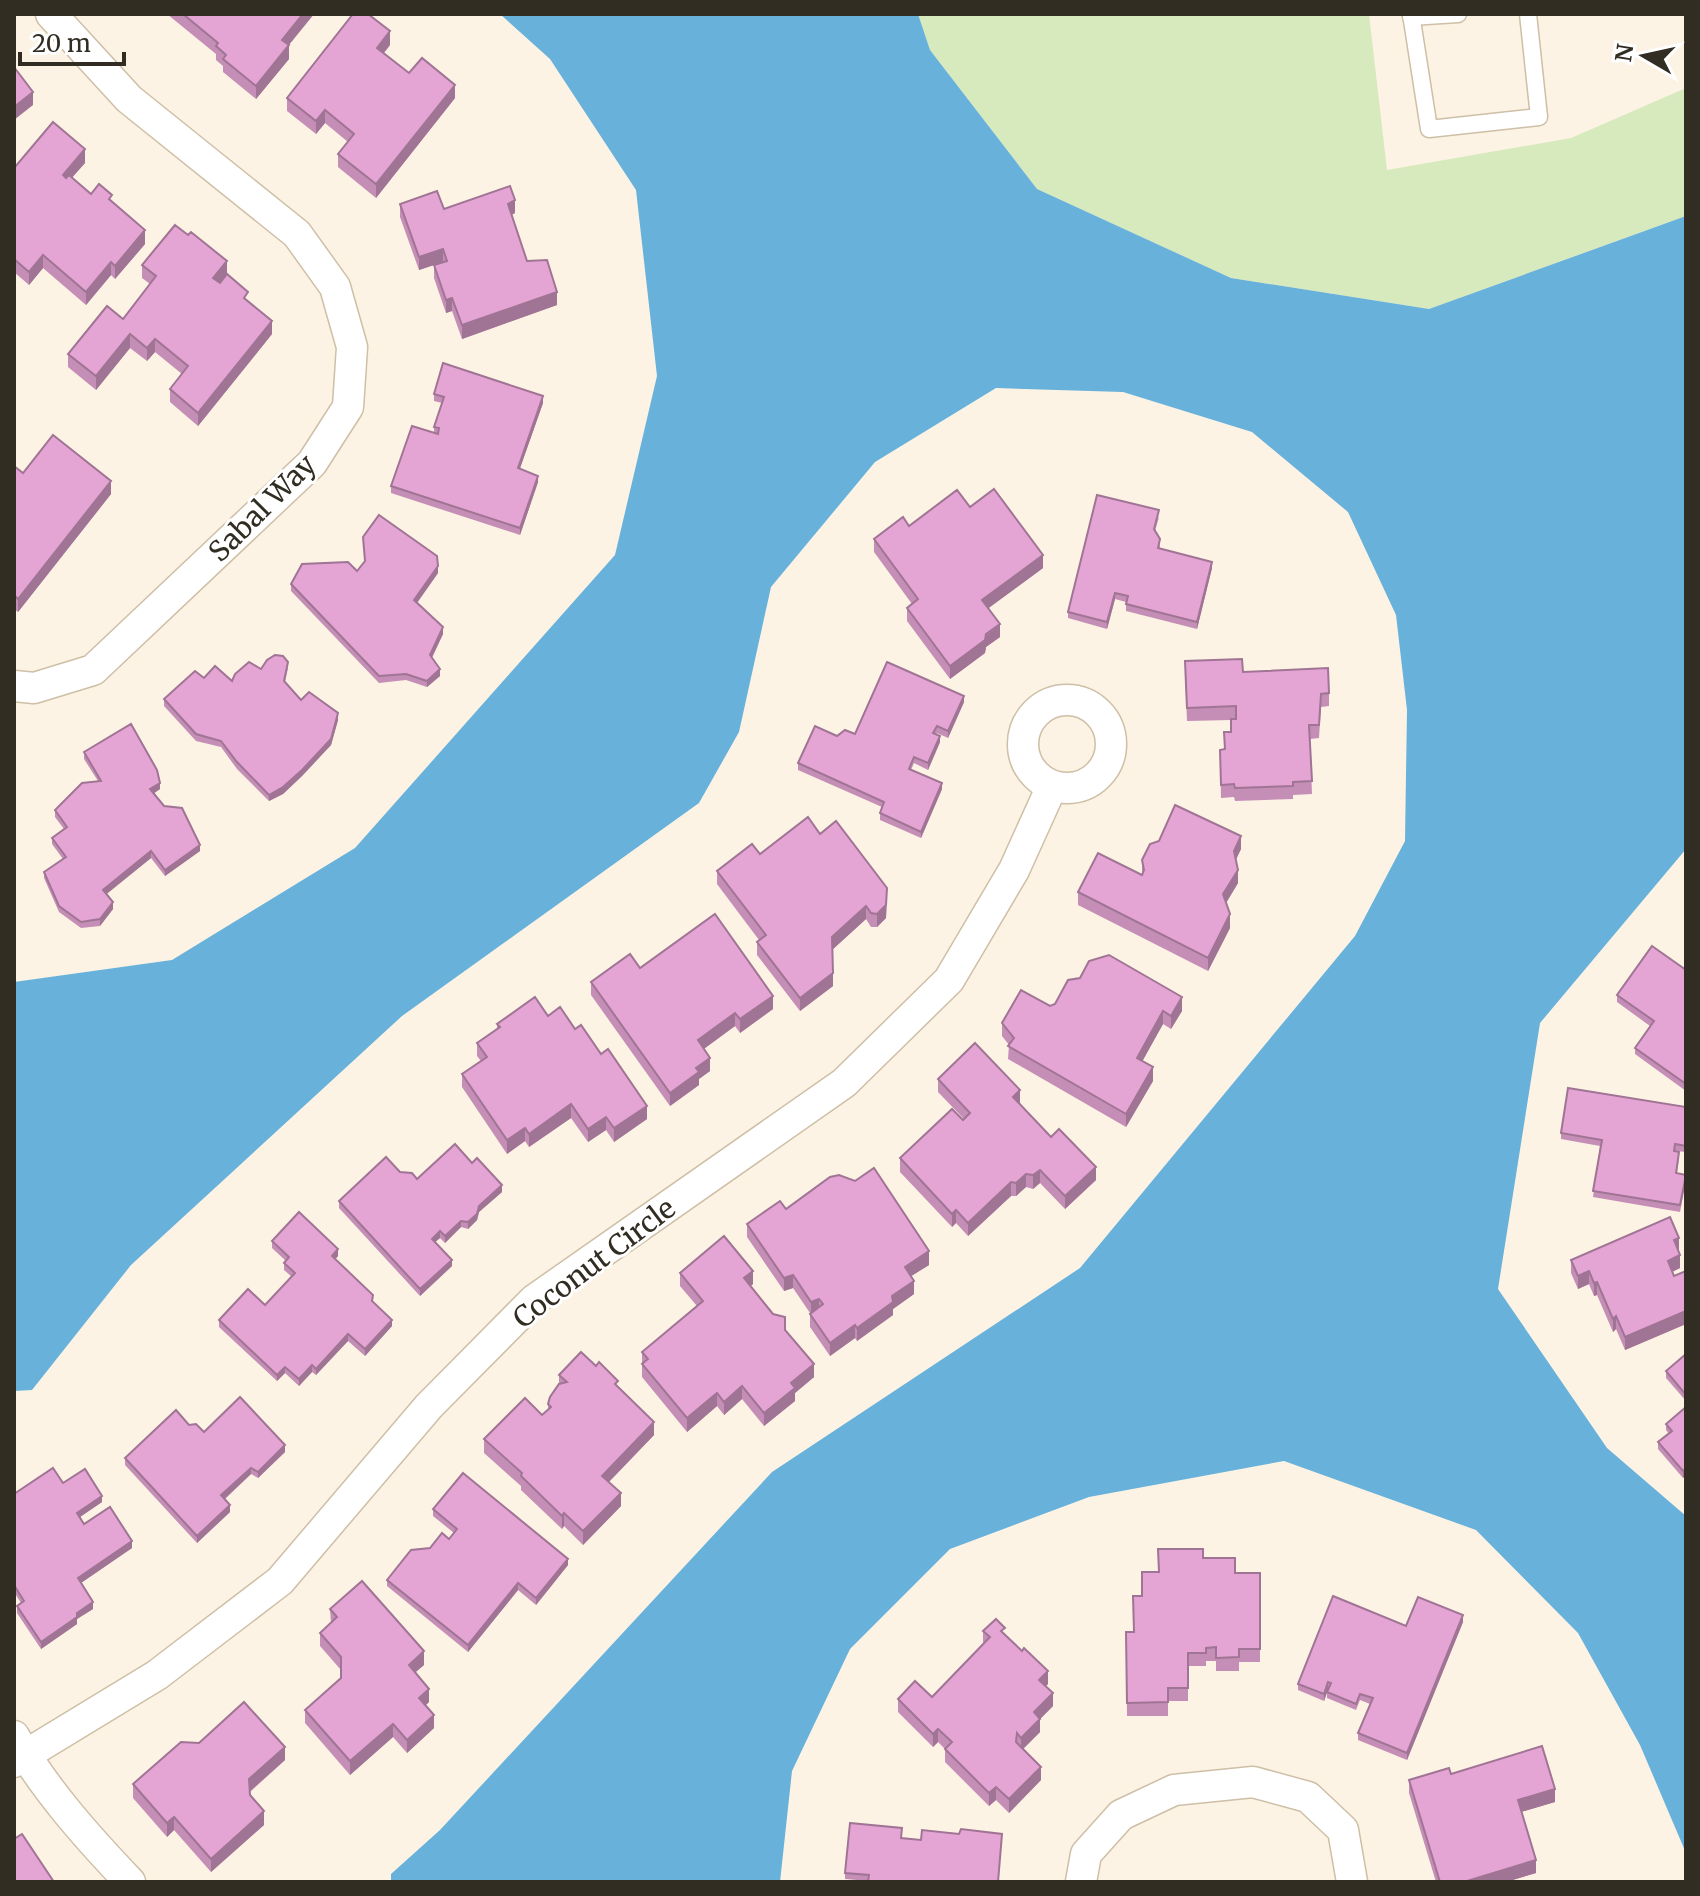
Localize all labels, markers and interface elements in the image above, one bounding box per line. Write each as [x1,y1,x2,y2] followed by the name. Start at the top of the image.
[20,16,124,66] scale bar
[1604,16,1684,96] north arrow
[32,28,91,59] text: 20 m
[1609,41,1640,64] text: N
[201,446,324,569] street label: Sabal Way
[506,1190,682,1336] street label: Coconut Circle

